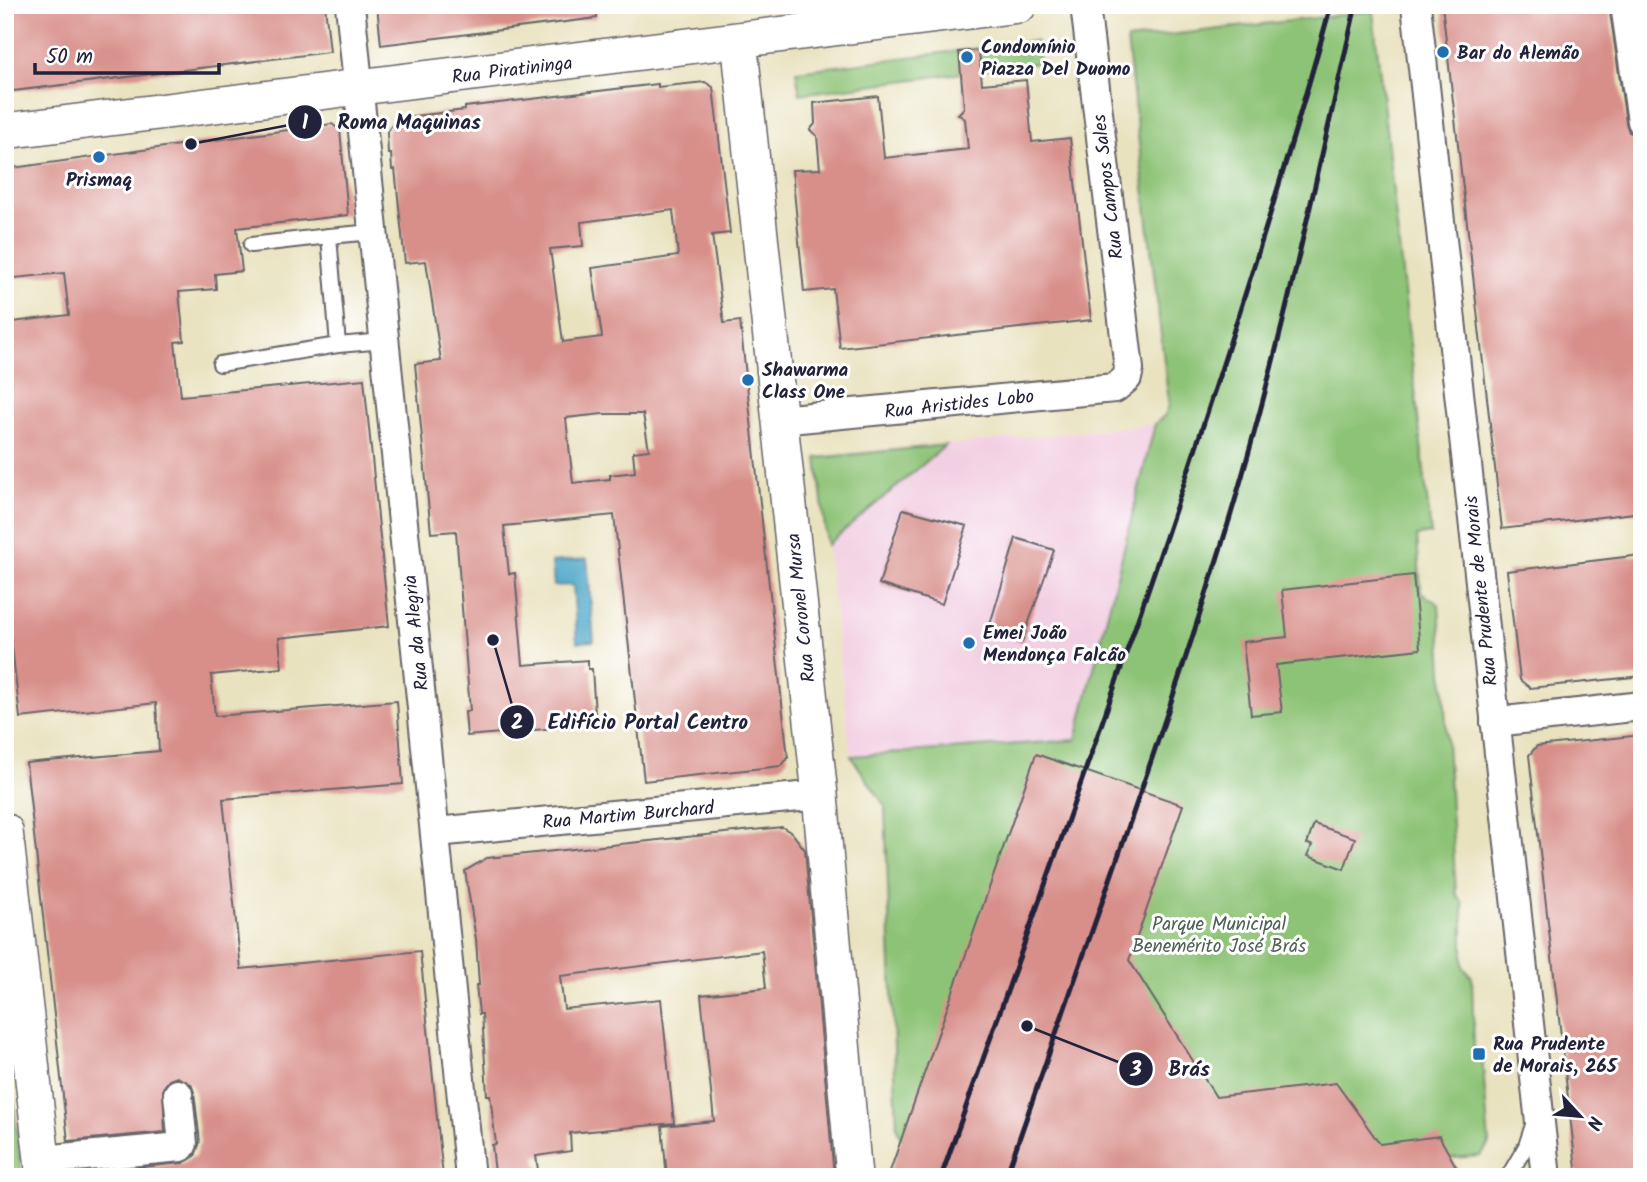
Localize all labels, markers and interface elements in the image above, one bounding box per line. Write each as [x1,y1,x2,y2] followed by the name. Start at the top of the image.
[35,32,219,76] scale bar
[981,33,1131,85] place label: Condomínio Piazza Del Duomo
[1457,39,1580,69] place label: Bar do Alemão
[46,41,93,74] text: 50 m
[1435,44,1451,60] marker: Bar do Alemão
[450,49,574,93] street label: Rua Piratininga
[959,49,975,65] marker: Condomínio Piazza Del Duomo
[288,101,494,143] callout: Roma Maquinas
[302,107,309,140] text: 1
[337,107,481,140] text: Roma Maquinas
[1085,113,1133,261] street label: Rua Campos Sales
[91,149,107,165] marker: Prismaq
[66,166,132,196] place label: Prismaq
[762,356,848,408] place label: Shawarma Class One
[740,372,756,388] marker: Shawarma Class One
[883,382,1036,428] street label: Rua Aristides Lobo
[1457,494,1507,687] street label: Rua Prudente de Morais
[779,532,825,684] street label: Rua Coronel Mursa
[396,573,438,692] street label: Rua da Alegria
[983,619,1126,671] place label: Emei João Mendonça Falcão
[961,635,977,651] marker: Emei João Mendonça Falcão
[499,701,763,743] callout: Edifício Portal Centro
[511,707,523,740] text: 2
[548,707,749,740] text: Edifício Portal Centro
[541,793,716,838] street label: Rua Martim Burchard
[1132,910,1306,962] park label: Parque Municipal Benemérito José Brás
[1493,1030,1618,1082] place label: Rua Prudente de Morais, 265
[1471,1046,1487,1062] marker: Rua Prudente de Morais, 265
[1119,1048,1223,1090] callout: Brás
[1129,1054,1142,1087] text: 3
[1168,1054,1210,1087] text: Brás
[1546,1080,1616,1150] north arrow
[1577,1111,1610,1135] text: N

